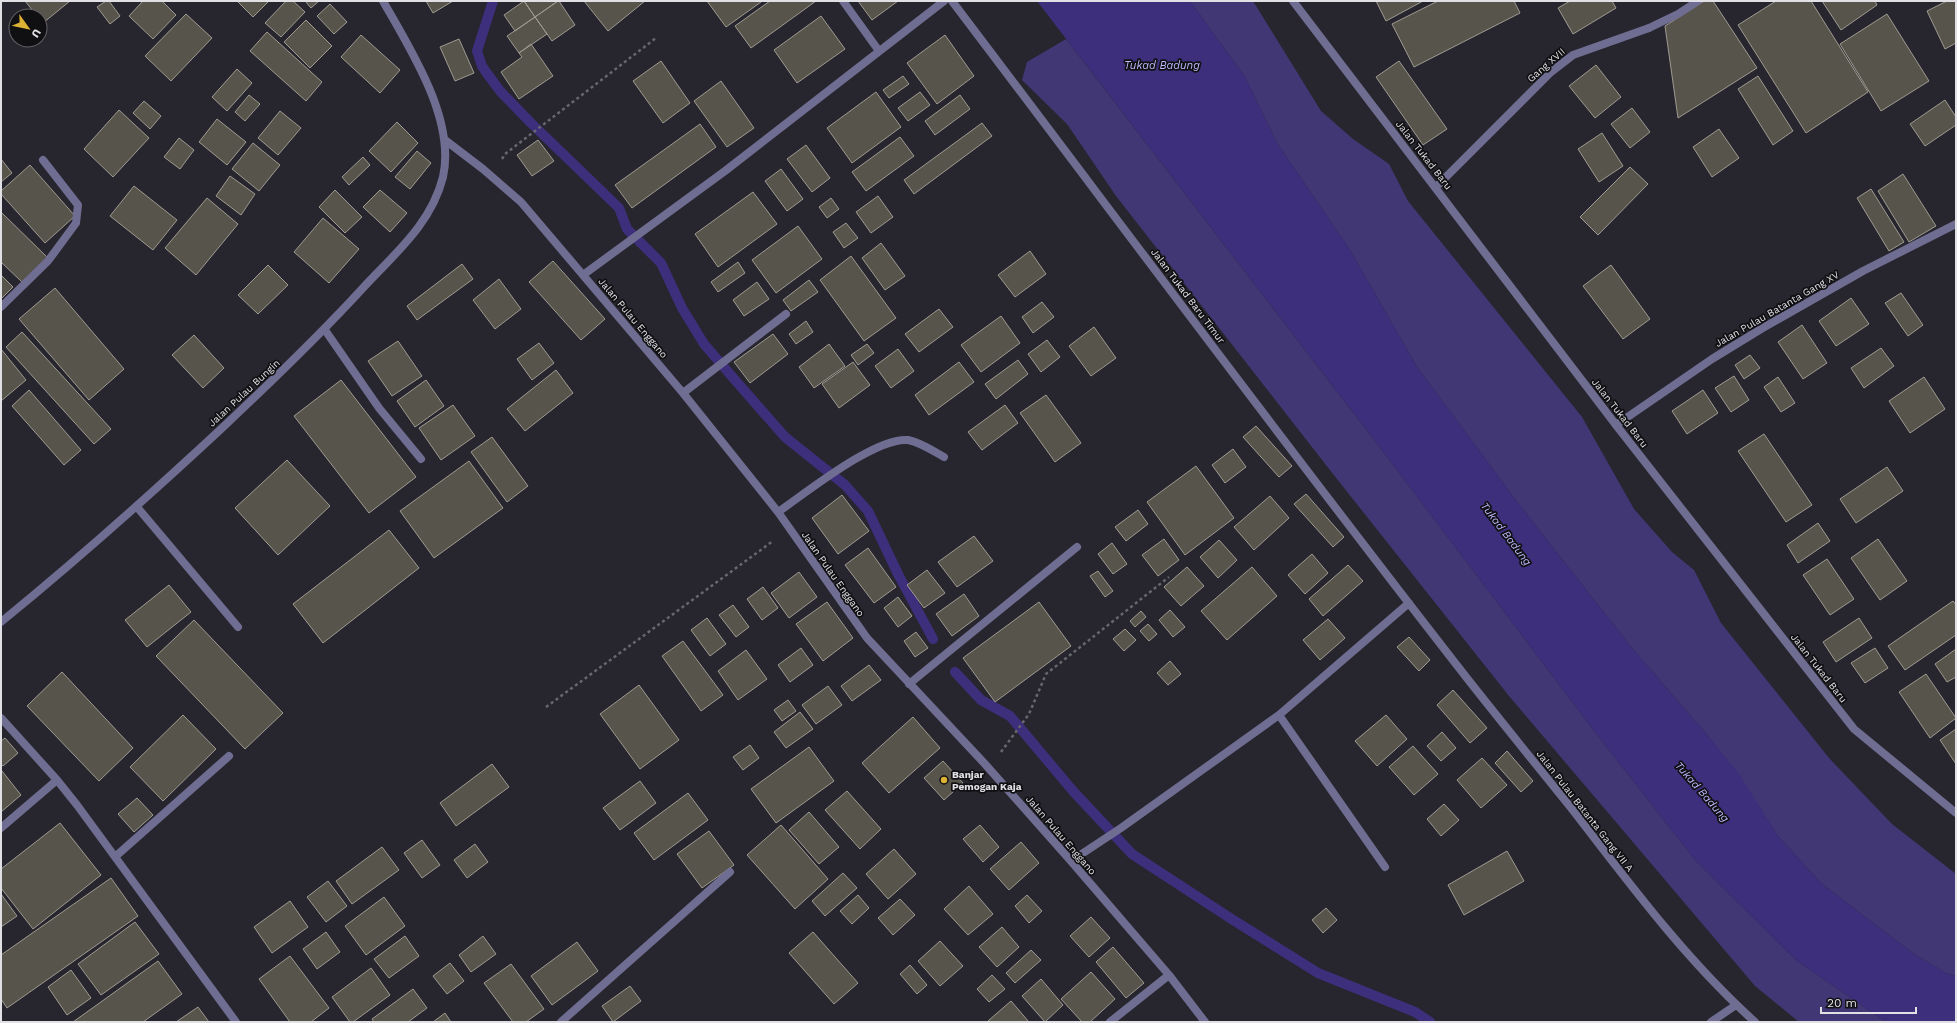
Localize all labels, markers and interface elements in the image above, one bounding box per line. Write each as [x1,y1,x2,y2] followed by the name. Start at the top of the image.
[8,8,48,48] north arrow
[28,26,44,40] text: U
[1525,46,1567,84] street label: Gang XVII
[1124,59,1200,72] water label: Tukad Badung
[1394,118,1454,192] street label: Jalan Tukad Baru
[1149,247,1227,345] street label: Jalan Tukad Baru Timur
[1713,269,1841,349] street label: Jalan Pulau Batanta Gang XV
[596,276,670,360] street label: Jalan Pulau Enggano
[206,357,282,429] street label: Jalan Pulau Bungin
[1590,376,1650,450] street label: Jalan Tukad Baru
[1478,500,1534,568] water label: Tukad Badung
[800,529,866,619] street label: Jalan Pulau Enggano
[1789,631,1849,705] street label: Jalan Tukad Baru
[1534,748,1636,874] street label: Jalan Pulau Batanta Gang VII A
[1672,759,1732,825] water label: Tukad Badung
[952,769,1022,792] place label: Banjar Pemogan Kaja
[939,775,949,785] marker: Banjar Pemogan Kaja
[1024,793,1098,877] street label: Jalan Pulau Enggano
[1821,989,1916,1015] scale bar
[1827,996,1857,1010] text: 20 m

